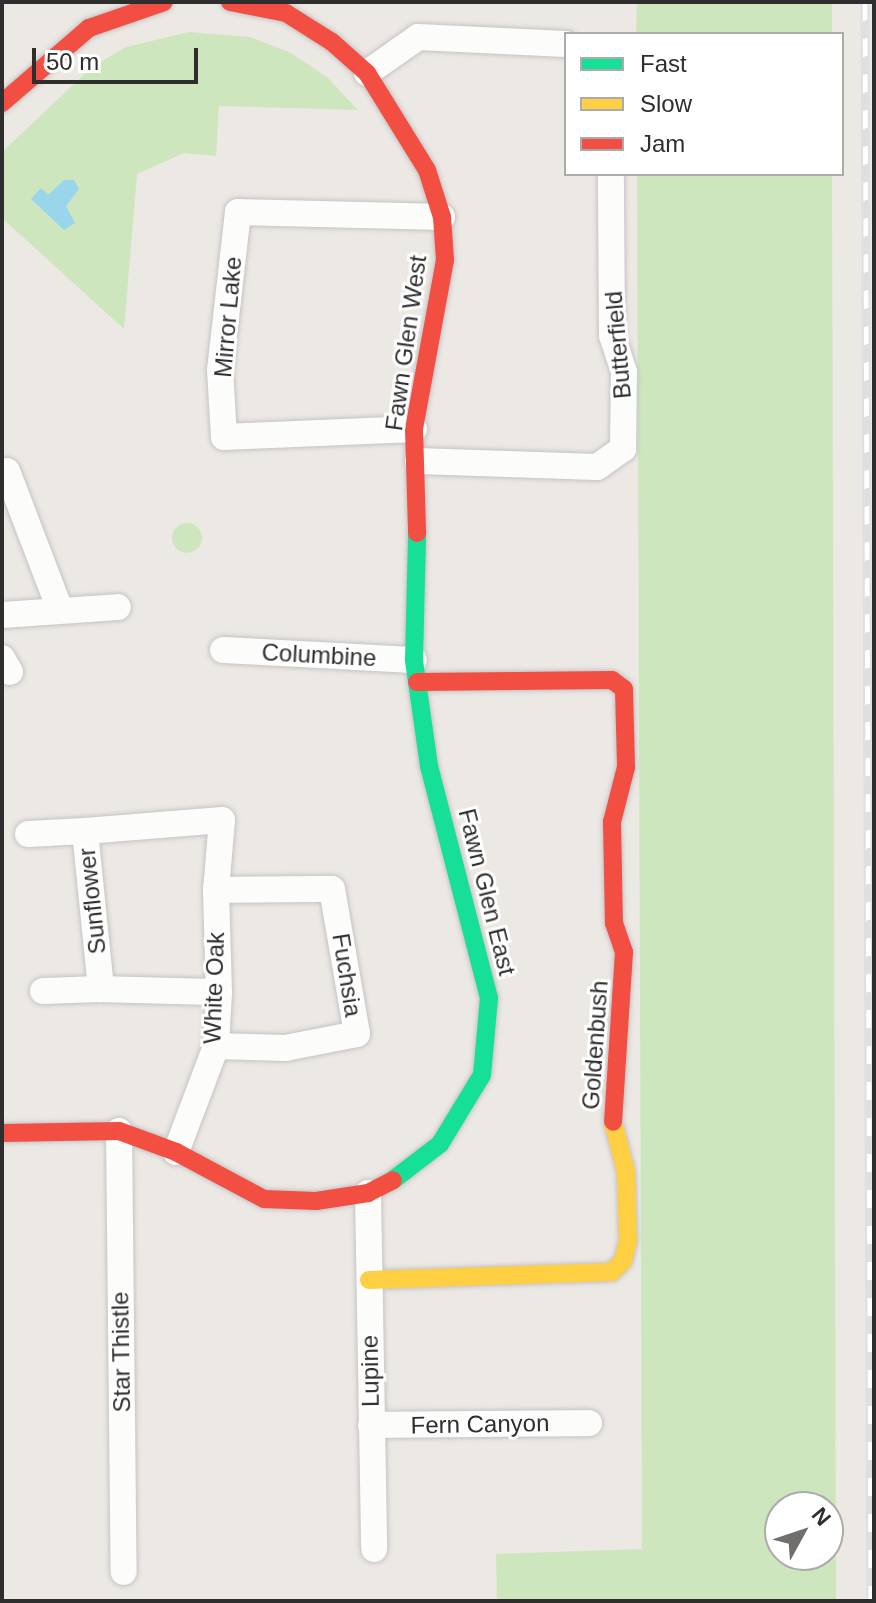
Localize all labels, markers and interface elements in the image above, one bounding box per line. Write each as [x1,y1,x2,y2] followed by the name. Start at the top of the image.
[36,32,202,82] scale bar
[564,32,844,176] legend
[46,48,99,75] text: 50 m
[640,50,687,77] text: Fast
[640,90,692,117] text: Slow
[640,130,685,157] text: Jam
[379,253,433,433] street label: Fawn Glen West
[208,255,248,379] street label: Mirror Lake
[599,290,637,400] street label: Butterfield
[261,638,377,672] street label: Columbine
[452,806,522,978] street label: Fawn Glen East
[72,846,112,956] street label: Sunflower
[326,931,368,1019] street label: Fuchsia
[198,932,230,1044] street label: White Oak
[576,979,614,1111] street label: Goldenbush
[106,1291,136,1413] street label: Star Thistle
[355,1335,385,1407] street label: Lupine
[410,1408,550,1440] street label: Fern Canyon
[764,1491,844,1571] north arrow
[807,1502,836,1531] text: N

